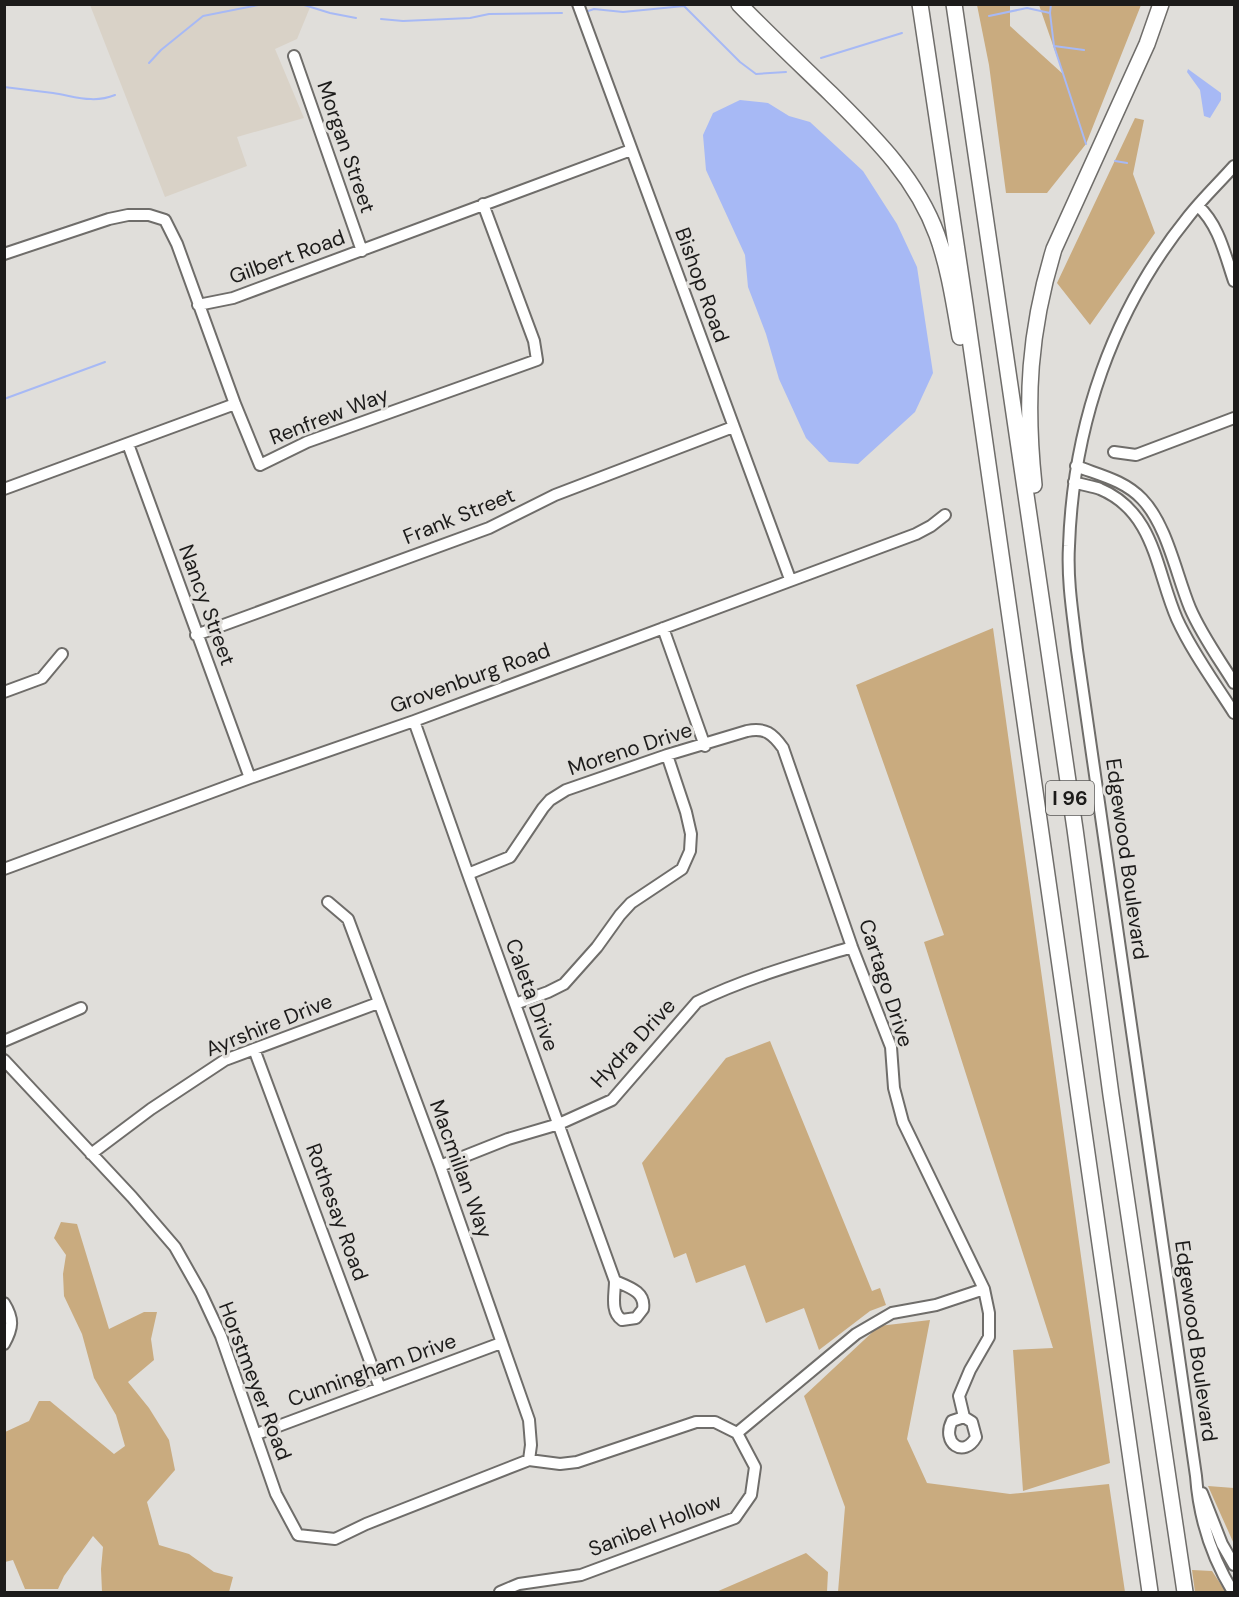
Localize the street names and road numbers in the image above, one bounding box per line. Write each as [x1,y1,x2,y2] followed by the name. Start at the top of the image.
[310,77,382,217] street label: Morgan Street
[225,223,349,291] street label: Gilbert Road
[668,224,736,346] street label: Bishop Road
[265,380,393,452] street label: Renfrew Way
[399,481,519,551] street label: Frank Street
[172,541,242,669] street label: Nancy Street
[386,636,554,720] street label: Grovenburg Road
[564,716,696,782] street label: Moreno Drive
[1099,757,1155,961] street label: Edgewood Boulevard
[1046,781,1094,815] road number: I 96
[852,915,920,1051] street label: Cartago Drive
[499,935,565,1055] street label: Caleta Drive
[201,987,337,1063] street label: Ayrshire Drive
[584,992,682,1094] street label: Hydra Drive
[423,1096,499,1242] street label: Macmillan Way
[299,1140,375,1284] street label: Rothesay Road
[1168,1239,1224,1443] street label: Edgewood Boulevard
[212,1298,298,1464] street label: Horstmeyer Road
[284,1326,460,1414] street label: Cunningham Drive
[585,1487,725,1563] street label: Sanibel Hollow

